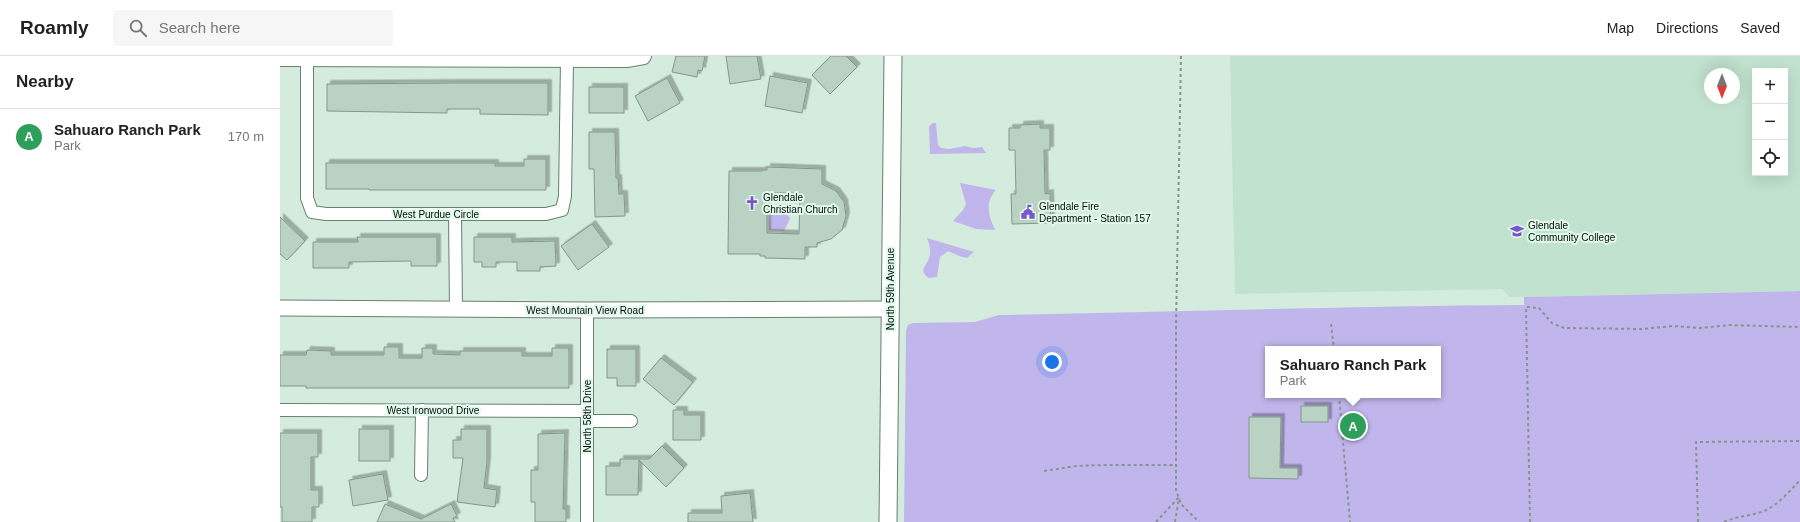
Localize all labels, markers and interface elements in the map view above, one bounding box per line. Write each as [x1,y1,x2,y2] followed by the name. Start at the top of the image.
[113,10,393,46] search box
[20,17,89,38] text: Roamly
[127,17,149,39] icon: search
[159,19,240,36] text: Search here
[1607,20,1634,36] text: Map
[1656,20,1718,36] text: Directions
[1740,20,1780,36] text: Saved
[1704,68,1740,104] north arrow
[1752,68,1788,176] map controls
[1752,68,1788,104] button: +
[16,72,74,91] text: Nearby
[1752,104,1788,140] button: −
[54,121,201,138] text: Sahuaro Ranch Park
[24,129,34,144] text: A
[228,129,264,144] text: 170 m
[54,138,81,153] text: Park
[1752,140,1788,176] button: locate
[763,192,837,215] place label: Glendale Christian Church
[744,195,760,211] church icon: Glendale Christian Church
[1039,201,1151,224] place label: Glendale Fire Department - Station 157
[1020,204,1036,220] public building icon: Glendale Fire Department - Station 157
[393,209,479,220] street label: West Purdue Circle
[1528,220,1616,243] place label: Glendale Community College
[1509,223,1525,239] school or university icon: Glendale Community College
[885,247,896,330] street label: North 59th Avenue
[526,305,644,316] street label: West Mountain View Road
[1265,346,1441,398] popup
[1042,352,1062,372] your location
[1280,356,1426,373] text: Sahuaro Ranch Park
[1280,373,1306,388] text: Park
[582,379,593,452] street label: North 58th Drive
[387,405,480,416] street label: West Ironwood Drive
[1340,411,1366,441] pin: A

